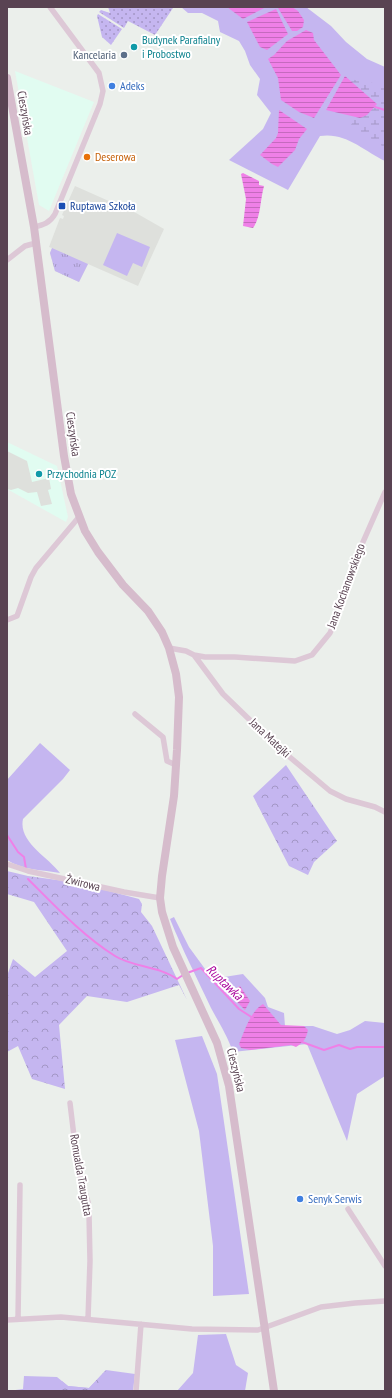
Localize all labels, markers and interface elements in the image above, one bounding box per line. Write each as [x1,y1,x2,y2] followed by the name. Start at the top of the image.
[142,32,221,61] place label: Budynek Parafialny i Probostwo
[129,42,139,52] marker: Budynek Parafialny i Probostwo
[73,47,116,62] place label: Kancelaria
[119,50,129,60] marker: Kancelaria
[120,78,145,93] place label: Adeks
[107,81,117,91] marker: Adeks
[14,90,37,136] street label: Cieszyńska
[95,149,136,164] place label: Deserowa
[82,152,92,162] marker: Deserowa
[70,198,136,213] place label: Ruptawa Szkoła
[57,201,67,211] marker: Ruptawa Szkoła
[63,411,84,457] street label: Cieszyńska
[47,466,116,481] place label: Przychodnia POZ
[34,469,44,479] marker: Przychodnia POZ
[323,541,368,631] street label: Jana Kochanowskiego
[246,714,294,760] street label: Jana Matejki
[64,871,102,894] street label: Żwirowa
[203,961,247,1004] water label: Ruptawka
[224,1046,249,1094] street label: Cieszyńska
[67,1133,96,1217] street label: Romualda Traugutta
[308,1191,362,1206] place label: Senyk Serwis
[295,1194,305,1204] marker: Senyk Serwis

